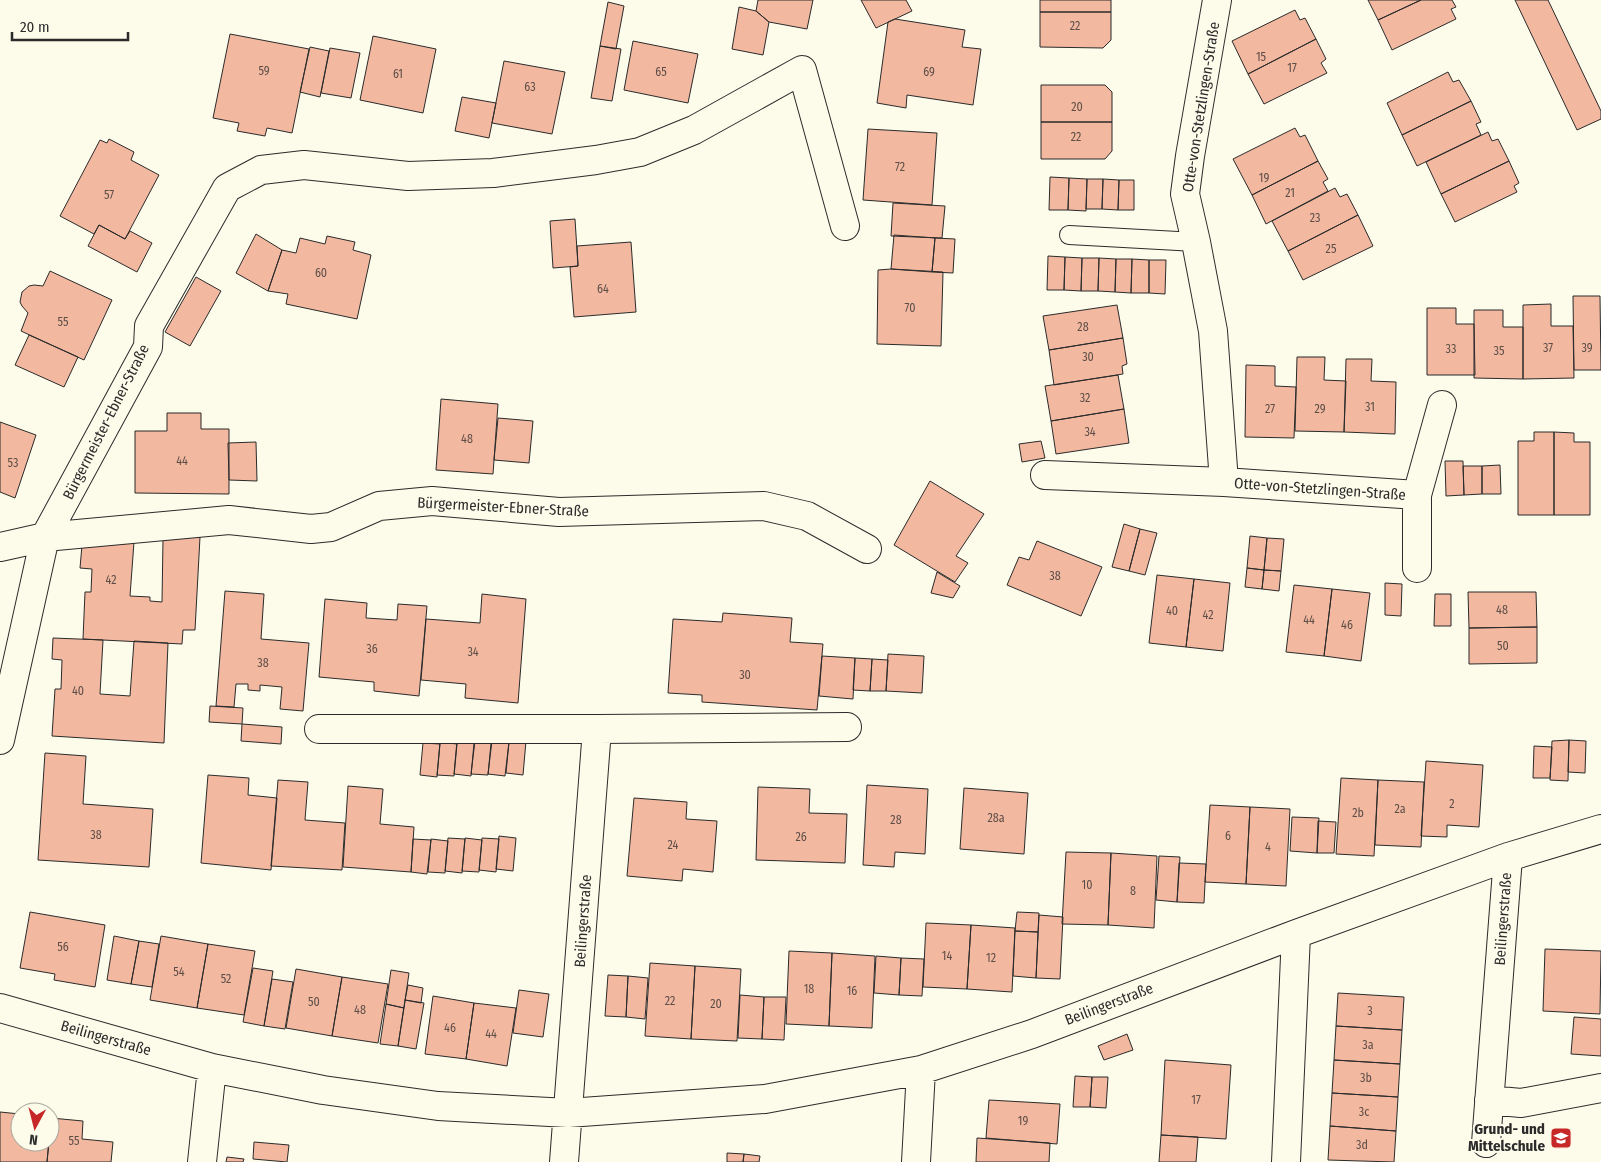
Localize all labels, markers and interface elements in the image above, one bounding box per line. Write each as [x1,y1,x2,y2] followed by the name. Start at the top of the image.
[12,10,129,42] scale bar
[20,18,50,36] text: 20 m
[1070,19,1080,33] house number: 22
[1179,21,1223,193] street label: Otte-von-Stetzlingen-Straße
[1256,50,1267,64] house number: 15
[1287,61,1297,75] house number: 17
[258,64,270,78] house number: 59
[655,65,667,79] house number: 65
[923,65,935,79] house number: 69
[393,67,403,81] house number: 61
[524,80,536,94] house number: 63
[1071,100,1083,114] house number: 20
[1071,130,1081,144] house number: 22
[895,160,905,174] house number: 72
[1259,171,1269,185] house number: 19
[1285,186,1295,200] house number: 21
[104,188,114,202] house number: 57
[1310,211,1320,225] house number: 23
[1326,242,1337,256] house number: 25
[315,266,327,280] house number: 60
[597,282,609,296] house number: 64
[905,301,915,315] house number: 70
[58,315,69,329] house number: 55
[1077,320,1089,334] house number: 28
[59,341,153,503] street label: Bürgermeister-Ebner-Straße
[1543,341,1553,355] house number: 37
[1581,341,1593,355] house number: 39
[1446,342,1456,356] house number: 33
[1494,344,1505,358] house number: 35
[1082,350,1094,364] house number: 30
[1080,391,1090,405] house number: 32
[1365,400,1375,414] house number: 31
[1265,402,1275,416] house number: 27
[1314,402,1326,416] house number: 29
[1084,425,1096,439] house number: 34
[461,432,473,446] house number: 48
[176,454,188,468] house number: 44
[8,456,18,470] house number: 53
[1234,474,1406,504] street label: Otte-von-Stetzlingen-Straße
[417,494,589,520] street label: Bürgermeister-Ebner-Straße
[1049,569,1061,583] house number: 38
[106,573,116,587] house number: 42
[1496,603,1508,617] house number: 48
[1166,604,1178,618] house number: 40
[1203,608,1213,622] house number: 42
[1303,613,1315,627] house number: 44
[1341,618,1353,632] house number: 46
[1497,639,1509,653] house number: 50
[366,642,378,656] house number: 36
[467,645,479,659] house number: 34
[257,656,269,670] house number: 38
[739,668,751,682] house number: 30
[72,684,84,698] house number: 40
[1449,797,1455,811] house number: 2
[1394,802,1406,816] house number: 2a
[1352,806,1364,820] house number: 2b
[987,811,1005,825] house number: 28a
[890,813,902,827] house number: 28
[90,828,102,842] house number: 38
[1225,829,1231,843] house number: 6
[795,830,807,844] house number: 26
[668,838,679,852] house number: 24
[1265,840,1271,854] house number: 4
[1491,872,1515,966] street label: Beilingerstraße
[571,874,595,968] street label: Beilingerstraße
[1082,878,1092,892] house number: 10
[1130,884,1136,898] house number: 8
[57,940,69,954] house number: 56
[942,949,952,963] house number: 14
[986,951,996,965] house number: 12
[173,965,185,979] house number: 54
[221,972,231,986] house number: 52
[1062,979,1156,1029] street label: Beilingerstraße
[804,982,814,996] house number: 18
[847,984,857,998] house number: 16
[665,994,675,1008] house number: 22
[308,995,320,1009] house number: 50
[710,997,722,1011] house number: 20
[354,1003,366,1017] house number: 48
[1367,1004,1373,1018] house number: 3
[59,1017,153,1059] street label: Beilingerstraße
[444,1021,456,1035] house number: 46
[485,1027,497,1041] house number: 44
[1362,1038,1374,1052] house number: 3a
[1360,1071,1372,1085] house number: 3b
[1191,1093,1201,1107] house number: 17
[10,1102,60,1152] north arrow
[1359,1105,1369,1119] house number: 3c
[1018,1114,1028,1128] house number: 19
[1468,1120,1545,1155] place label: Grund- und Mittelschule
[1549,1126,1573,1150] school or university icon: Grund- und Mittelschule
[28,1130,39,1148] text: N
[69,1134,80,1148] house number: 55
[1356,1138,1368,1152] house number: 3d

